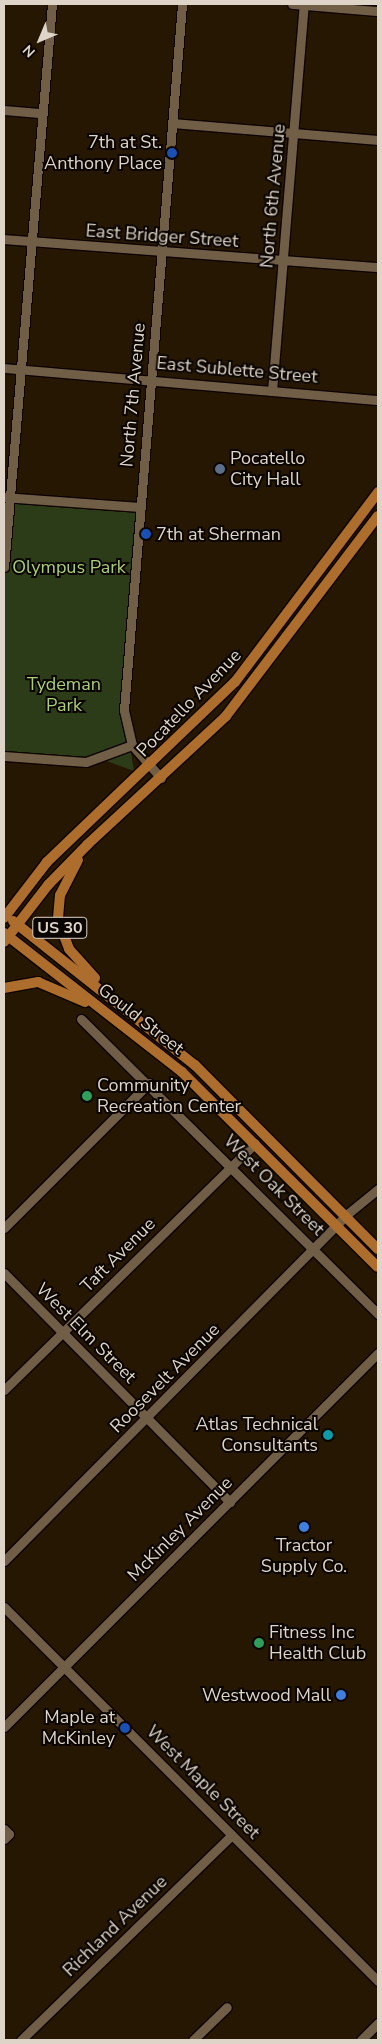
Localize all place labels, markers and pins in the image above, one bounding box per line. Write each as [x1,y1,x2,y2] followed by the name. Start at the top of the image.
[44,132,162,174] place label: 7th at St. Anthony Place
[166,147,178,159] marker: 7th at St. Anthony Place
[230,448,305,490] place label: Pocatello City Hall
[214,463,226,475] marker: Pocatello City Hall
[156,523,281,545] place label: 7th at Sherman
[140,528,152,540] marker: 7th at Sherman
[97,1075,241,1118] place label: Community Recreation Center
[81,1090,93,1102] marker: Community Recreation Center
[196,1414,318,1456] place label: Atlas Technical Consultants
[322,1429,334,1441] marker: Atlas Technical Consultants
[298,1521,310,1533] marker: Tractor Supply Co.
[261,1535,347,1578] place label: Tractor Supply Co.
[269,1622,366,1665] place label: Fitness Inc Health Club
[253,1637,265,1649] marker: Fitness Inc Health Club
[202,1684,331,1706] place label: Westwood Mall
[335,1689,347,1701] marker: Westwood Mall
[42,1707,115,1750] place label: Maple at McKinley
[119,1722,131,1734] marker: Maple at McKinley

